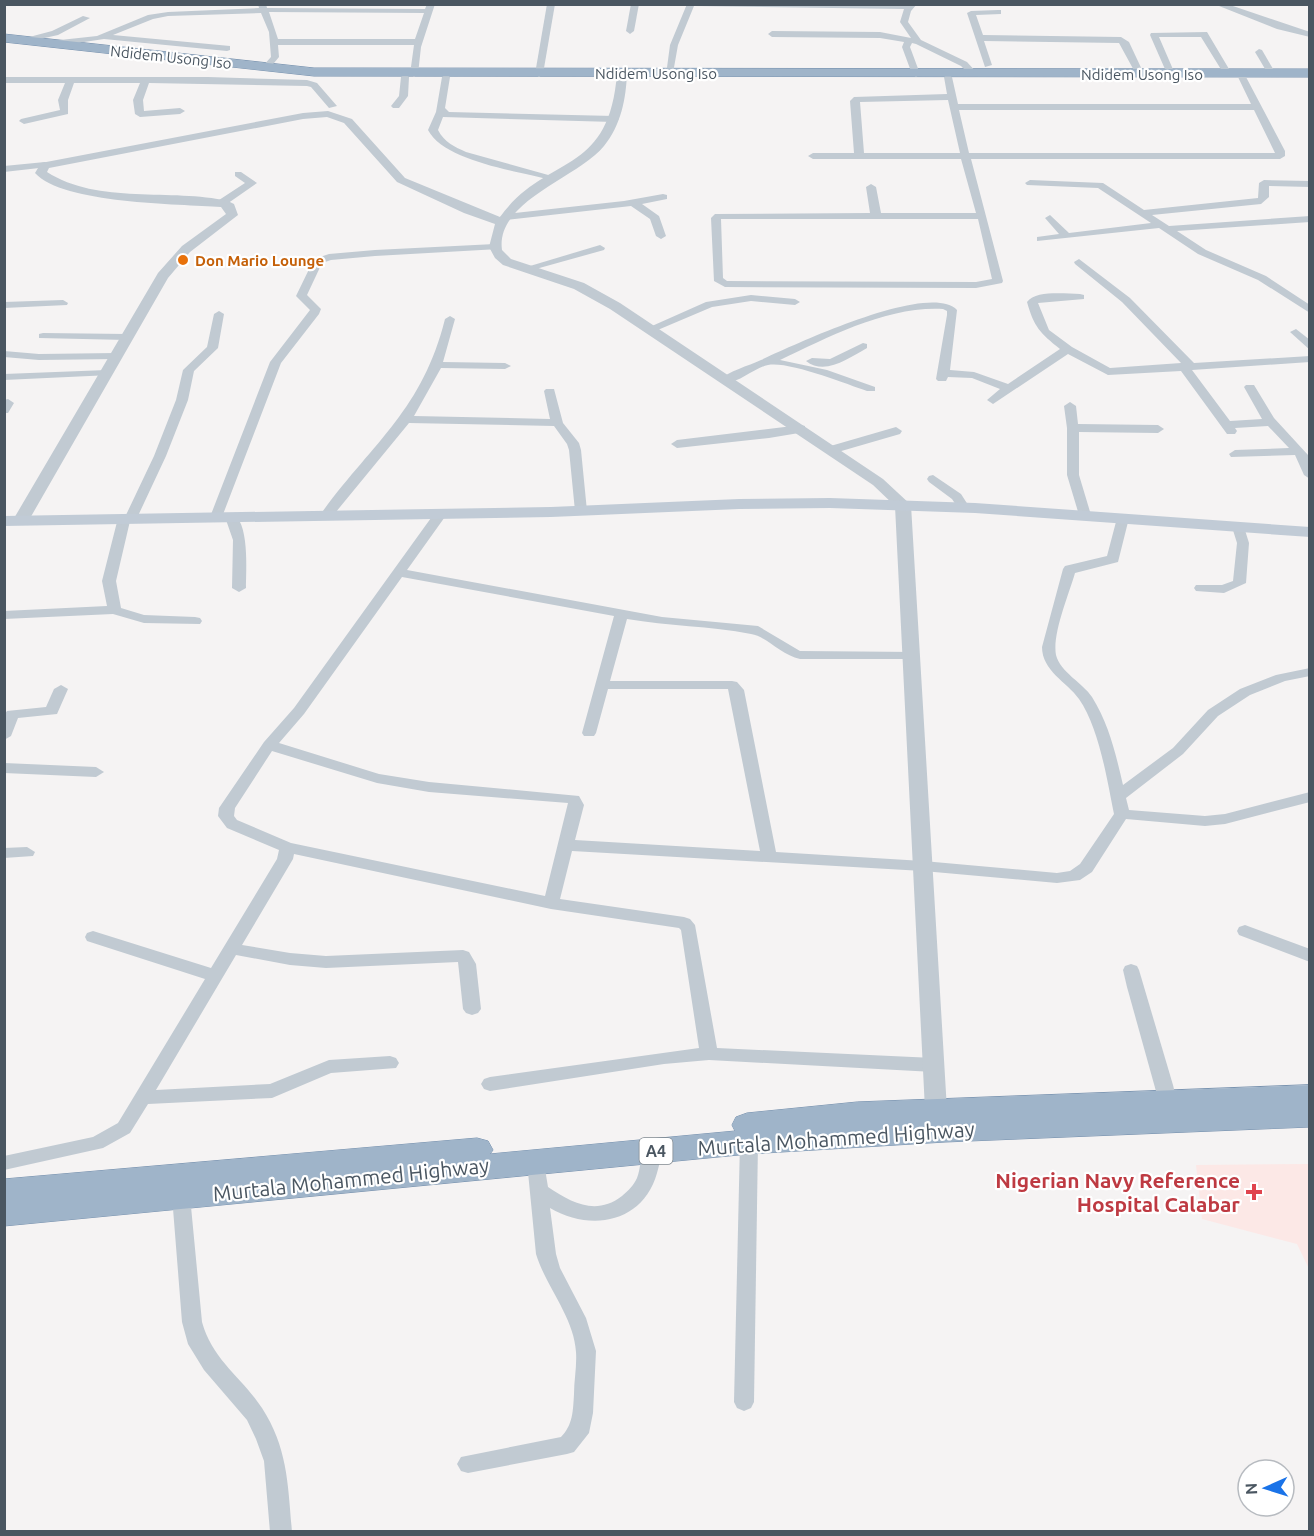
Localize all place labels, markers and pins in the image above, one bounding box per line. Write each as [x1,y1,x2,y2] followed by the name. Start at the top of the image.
[195,252,324,269] place label: Don Mario Lounge
[176,253,190,267] marker: Don Mario Lounge
[995,1168,1240,1216] place label: Nigerian Navy Reference Hospital Calabar
[1245,1183,1263,1201] marker: Nigerian Navy Reference Hospital Calabar

